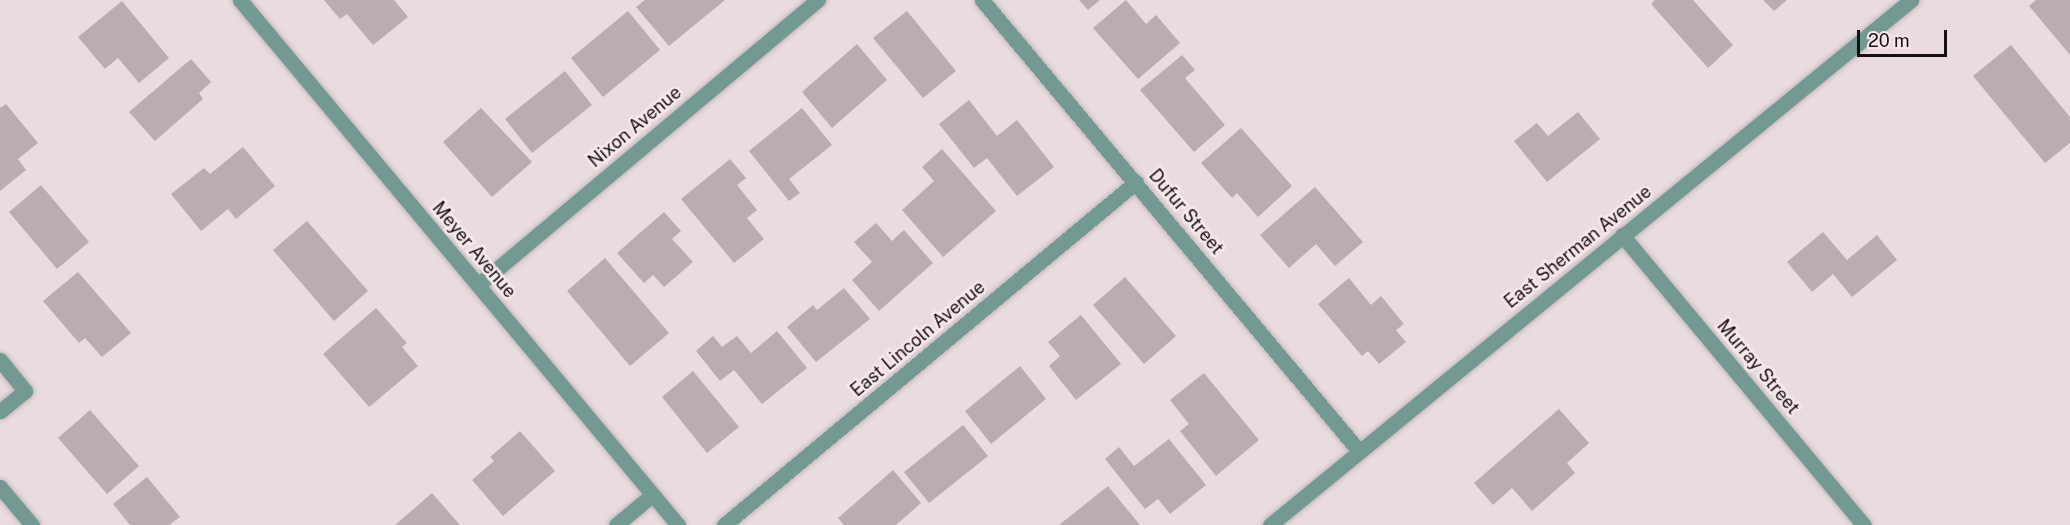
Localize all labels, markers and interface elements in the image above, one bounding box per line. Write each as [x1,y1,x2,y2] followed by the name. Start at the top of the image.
[1860,18,1950,56] scale bar
[1868,30,1910,51] text: 20 m
[584,82,686,172] street label: Nixon Avenue
[1144,165,1228,259] street label: Dufur Street
[1500,181,1656,313] street label: East Sherman Avenue
[428,198,520,302] street label: Meyer Avenue
[847,277,989,401] street label: East Lincoln Avenue
[1712,315,1804,419] street label: Murray Street

